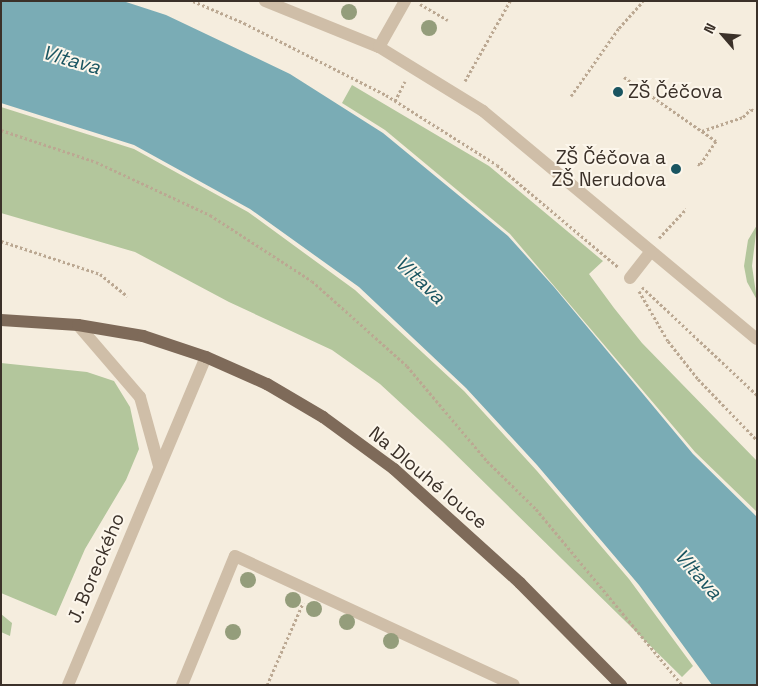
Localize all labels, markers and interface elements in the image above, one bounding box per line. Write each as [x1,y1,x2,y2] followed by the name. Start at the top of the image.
[698,10,748,60] north arrow
[699,20,720,36] text: N
[39,40,103,80] water label: Vltava
[628,81,722,103] place label: ZŠ Čéčova
[612,86,624,98] marker: ZŠ Čéčova
[551,147,666,191] place label: ZŠ Čéčova a ZŠ Nerudova
[670,163,682,175] marker: ZŠ Čéčova a ZŠ Nerudova
[390,251,450,309] water label: Vltava
[364,422,492,534] street label: Na Dlouhé louce
[62,509,130,627] street label: J. Boreckého
[669,544,727,604] water label: Vltava

